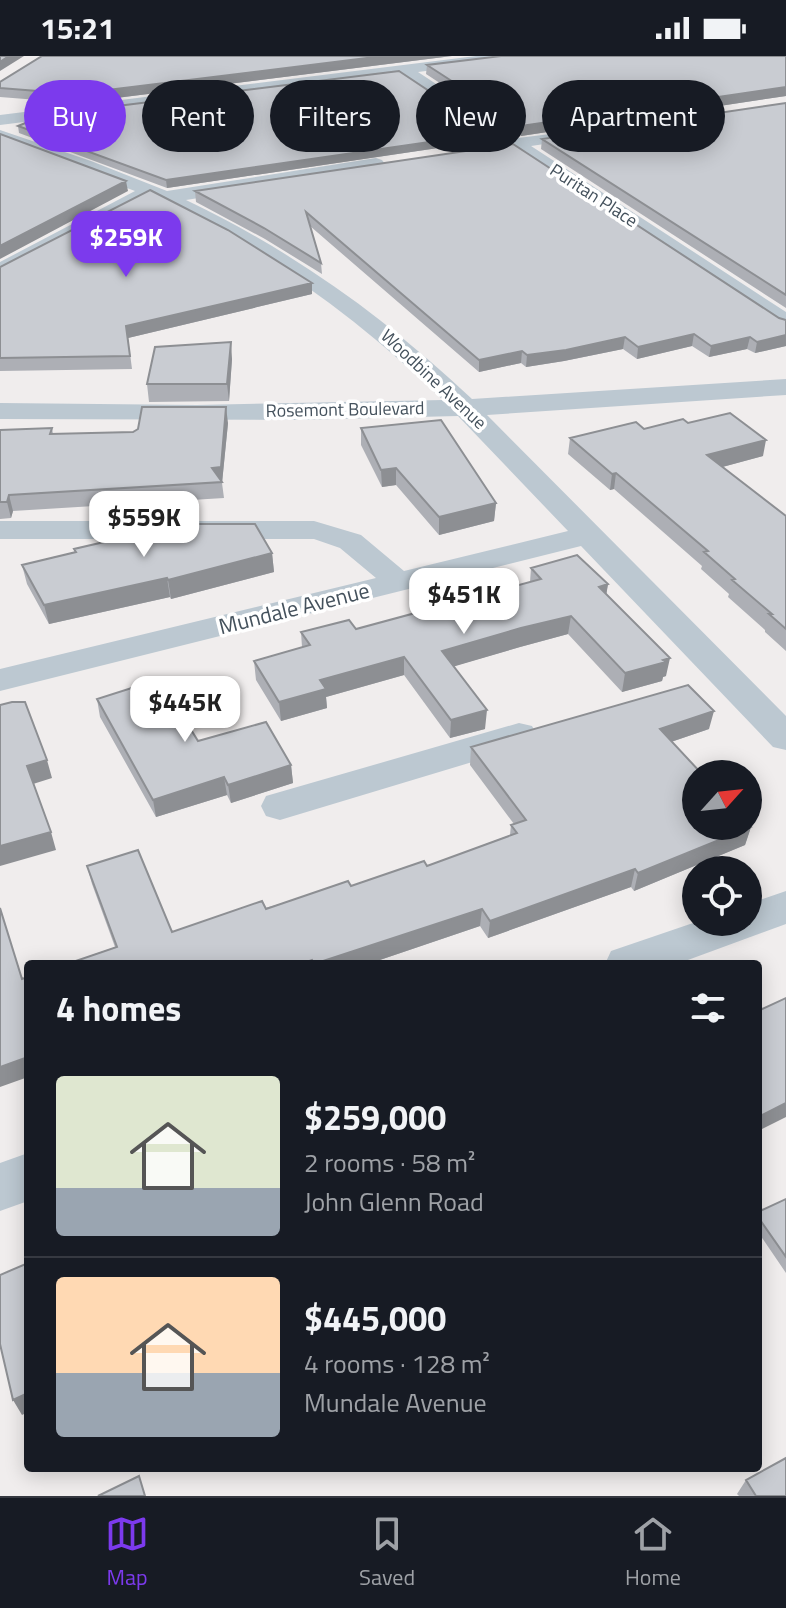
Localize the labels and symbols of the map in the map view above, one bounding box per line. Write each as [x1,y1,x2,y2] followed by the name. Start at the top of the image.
[545,156,643,234] street label: Puritan Place
[70,211,182,279] pin: $259K
[375,323,493,435] street label: Woodbine Avenue
[265,394,425,424] street label: Rosemont Boulevard
[88,491,200,559] pin: $559K
[408,568,520,636] pin: $451K
[215,573,373,643] street label: Mundale Avenue
[129,676,241,744] pin: $445K
[682,760,762,840] north arrow

